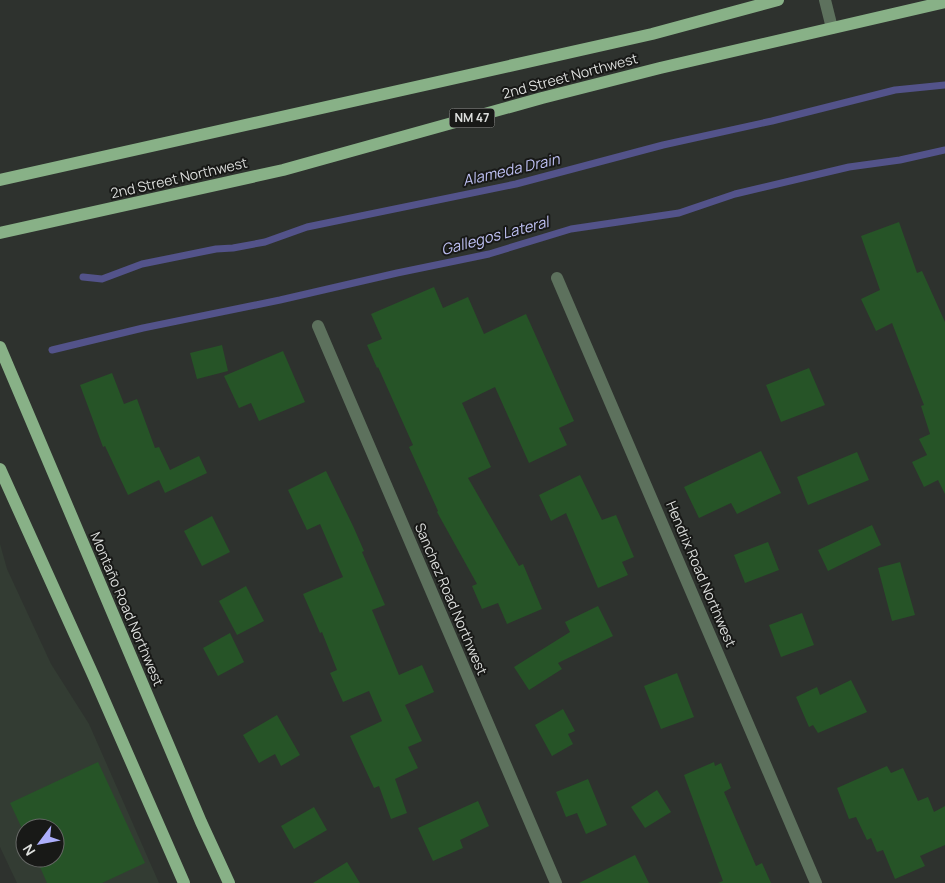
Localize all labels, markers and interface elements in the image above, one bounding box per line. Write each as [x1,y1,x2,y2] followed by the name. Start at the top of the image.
[500,48,640,103] street label: 2nd Street Northwest
[450,109,494,128] road number: NM 47
[460,148,563,191] water label: Alameda Drain
[109,152,249,202] street label: 2nd Street Northwest
[439,210,553,260] water label: Gallegos Lateral
[662,498,741,650] street label: Hendrix Road Northwest
[411,520,492,678] street label: Sanchez Road Northwest
[86,529,169,689] street label: Montaño Road Northwest
[15,818,65,868] north arrow
[18,841,39,859] text: N

